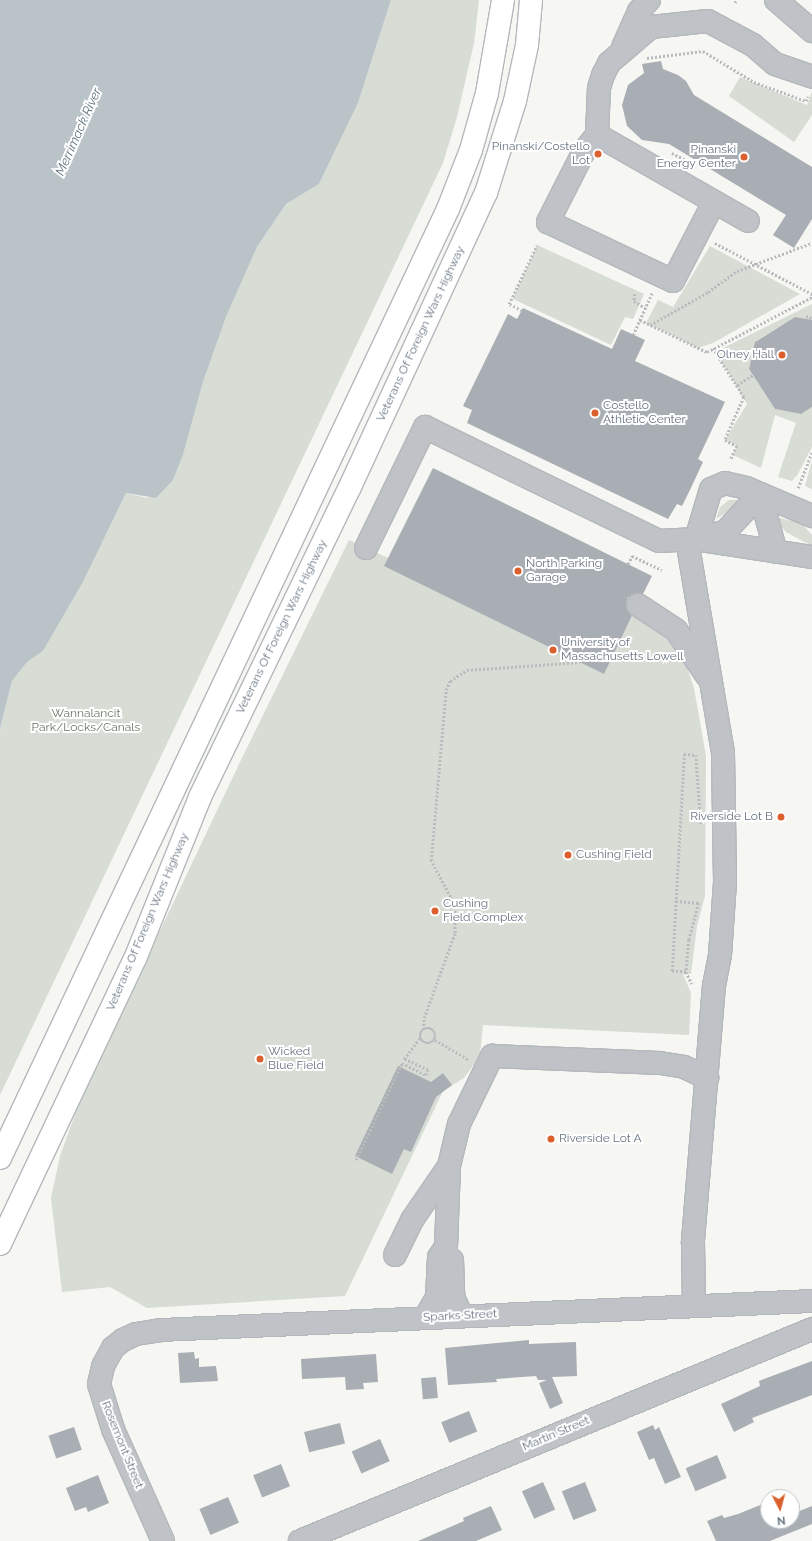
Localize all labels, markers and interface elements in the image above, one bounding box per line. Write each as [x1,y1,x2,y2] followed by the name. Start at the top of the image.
[53,86,105,178] water label: Merrimack River
[492,140,590,168] place label: Pinanski/Costello Lot
[656,143,736,171] place label: Pinanski Energy Center
[593,149,603,159] marker: Pinanski/Costello Lot
[739,152,749,162] marker: Pinanski Energy Center
[374,244,468,424] street label: Veterans Of Foreign Wars Highway
[716,348,774,362] place label: Olney Hall
[777,350,787,360] marker: Olney Hall
[603,399,686,427] place label: Costello Athletic Center
[590,408,600,418] marker: Costello Athletic Center
[233,537,331,717] street label: Veterans Of Foreign Wars Highway
[526,557,602,585] place label: North Parking Garage
[513,566,523,576] marker: North Parking Garage
[561,636,683,664] place label: University of Massachusetts Lowell
[548,645,558,655] marker: University of Massachusetts Lowell
[32,707,140,735] park label: Wannalancit Park/Locks/Canals
[690,810,773,824] place label: Riverside Lot B
[776,812,786,822] marker: Riverside Lot B
[104,831,192,1013] street label: Veterans Of Foreign Wars Highway
[576,848,652,862] place label: Cushing Field
[563,850,573,860] marker: Cushing Field
[443,897,523,925] place label: Cushing Field Complex
[430,906,440,916] marker: Cushing Field Complex
[268,1045,324,1073] place label: Wicked Blue Field
[255,1054,265,1064] marker: Wicked Blue Field
[559,1132,642,1146] place label: Riverside Lot A
[546,1134,556,1144] marker: Riverside Lot A
[423,1307,497,1325] street label: Sparks Street
[98,1399,146,1491] street label: Rosemont Street
[520,1413,592,1455] street label: Martin Street
[760,1489,800,1529] north arrow
[776,1514,786,1527] text: N

